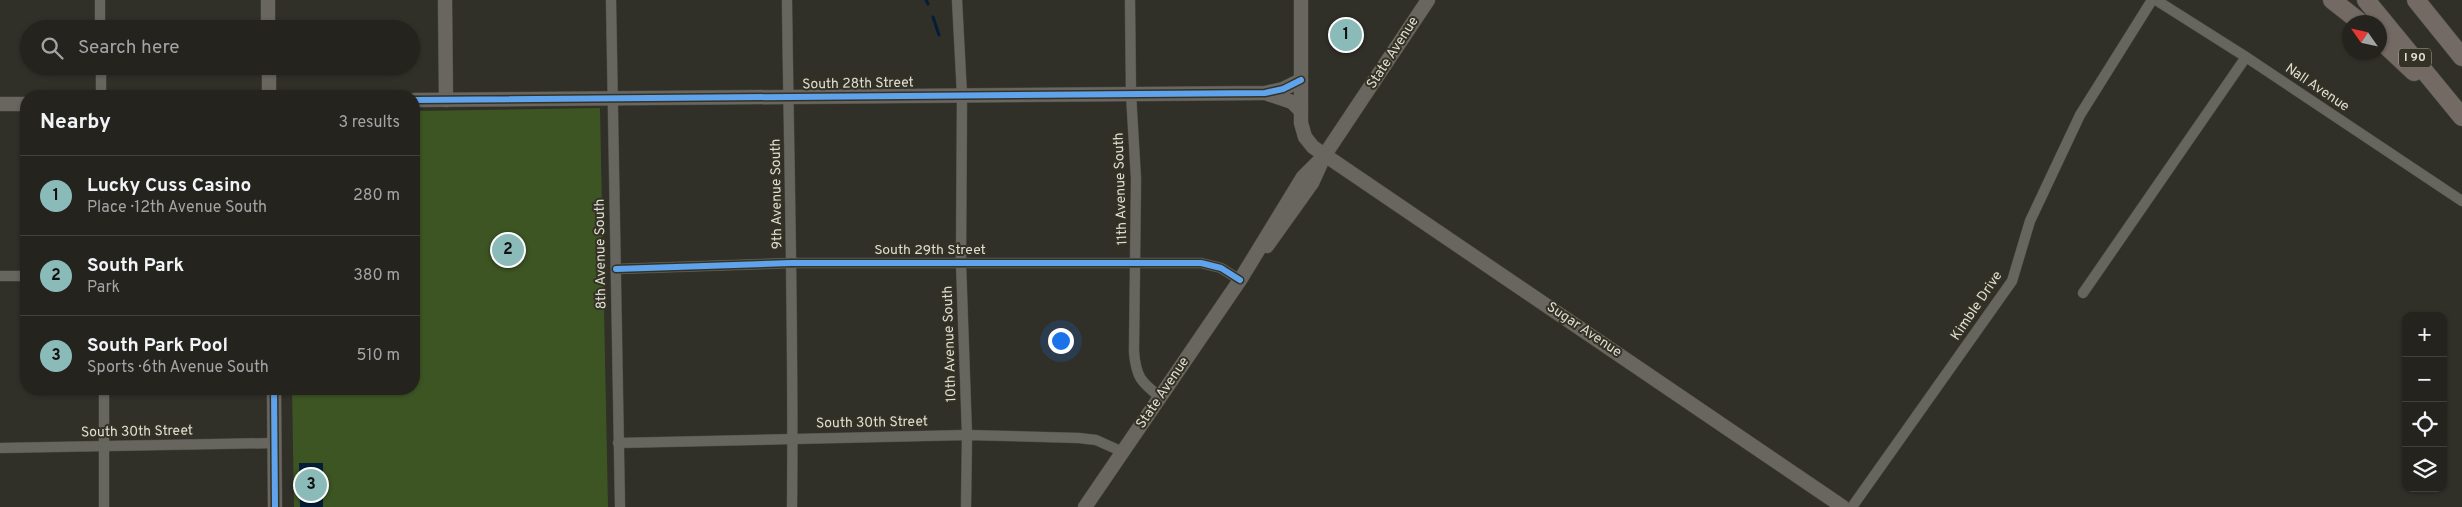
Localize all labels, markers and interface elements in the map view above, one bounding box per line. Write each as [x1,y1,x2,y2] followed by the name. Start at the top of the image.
[1363,14,1423,92] street label: State Avenue
[2342,15,2387,60] north arrow
[1330,16,1362,54] pin: 1
[20,20,420,75] search box
[38,34,66,62] icon: search
[78,36,180,60] text: Search here
[2399,48,2431,68] road number: I 90
[2282,60,2352,116] street label: Nall Avenue
[802,75,914,93] street label: South 28th Street
[40,109,111,136] text: Nearby
[338,113,400,133] text: 3 results
[1111,132,1131,246] street label: 11th Avenue South
[768,138,786,250] street label: 9th Avenue South
[87,174,251,198] text: Lucky Cuss Casino
[53,186,59,206] text: 1
[353,186,400,206] text: 280 m
[87,198,267,218] text: Place · 12th Avenue South
[592,198,610,310] street label: 8th Avenue South
[492,231,524,269] pin: 2
[874,242,986,259] street label: South 29th Street
[87,254,184,278] text: South Park
[51,266,61,286] text: 2
[353,266,400,286] text: 380 m
[1948,268,2006,344] street label: Kimble Drive
[87,278,120,298] text: Park
[939,285,961,403] street label: 10th Avenue South
[1543,299,1625,361] street label: Sugar Avenue
[2402,312,2447,492] map controls
[2402,312,2447,357] button: +
[1048,328,1074,354] your location
[87,334,228,358] text: South Park Pool
[51,346,61,366] text: 3
[357,346,400,366] text: 510 m
[1133,354,1193,432] street label: State Avenue
[2402,357,2447,402] button: −
[87,358,269,378] text: Sports · 6th Avenue South
[2402,402,2447,447] button: locate
[816,414,928,432] street label: South 30th Street
[81,423,193,441] street label: South 30th Street
[2402,447,2447,492] button: layers
[295,466,327,504] pin: 3

